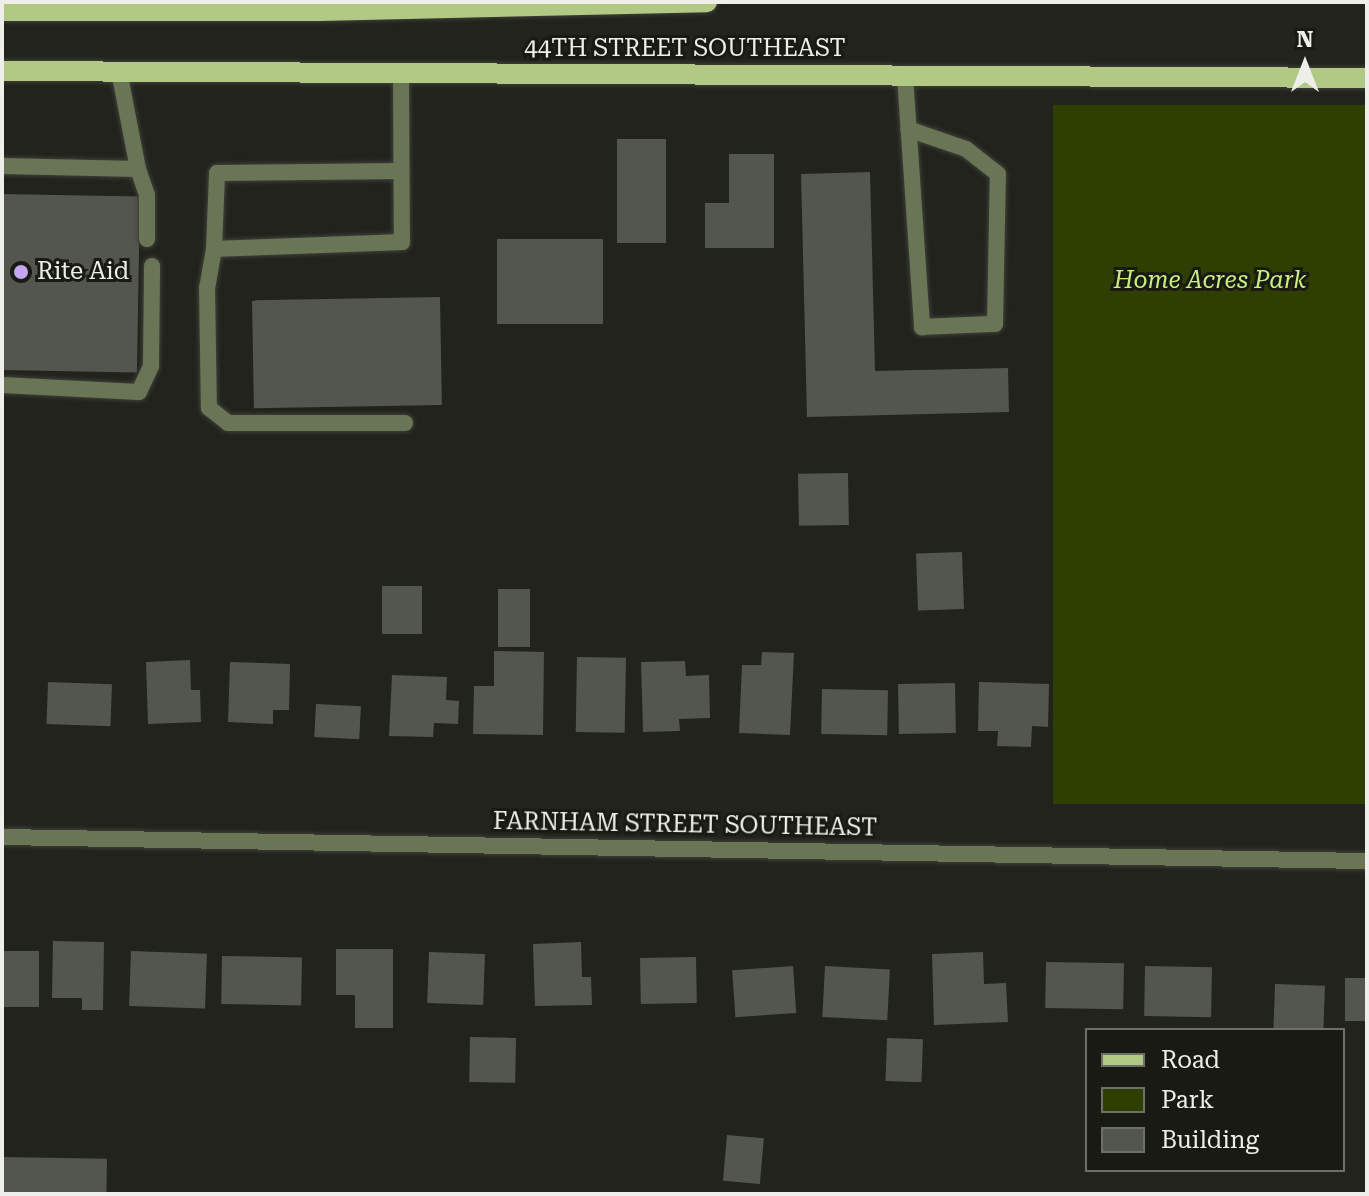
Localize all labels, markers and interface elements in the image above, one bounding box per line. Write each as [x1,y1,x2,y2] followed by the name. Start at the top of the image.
[1265,24,1345,104] north arrow
[1297,27,1313,52] text: N
[524,35,846,63] street label: 44TH STREET SOUTHEAST
[37,258,129,286] place label: Rite Aid
[12,263,30,281] marker: Rite Aid
[1114,267,1306,295] park label: Home Acres Park
[493,807,877,843] street label: FARNHAM STREET SOUTHEAST
[1085,1028,1345,1172] legend
[1161,1046,1220,1074] text: Road
[1161,1086,1214,1114] text: Park
[1161,1126,1259,1154] text: Building

